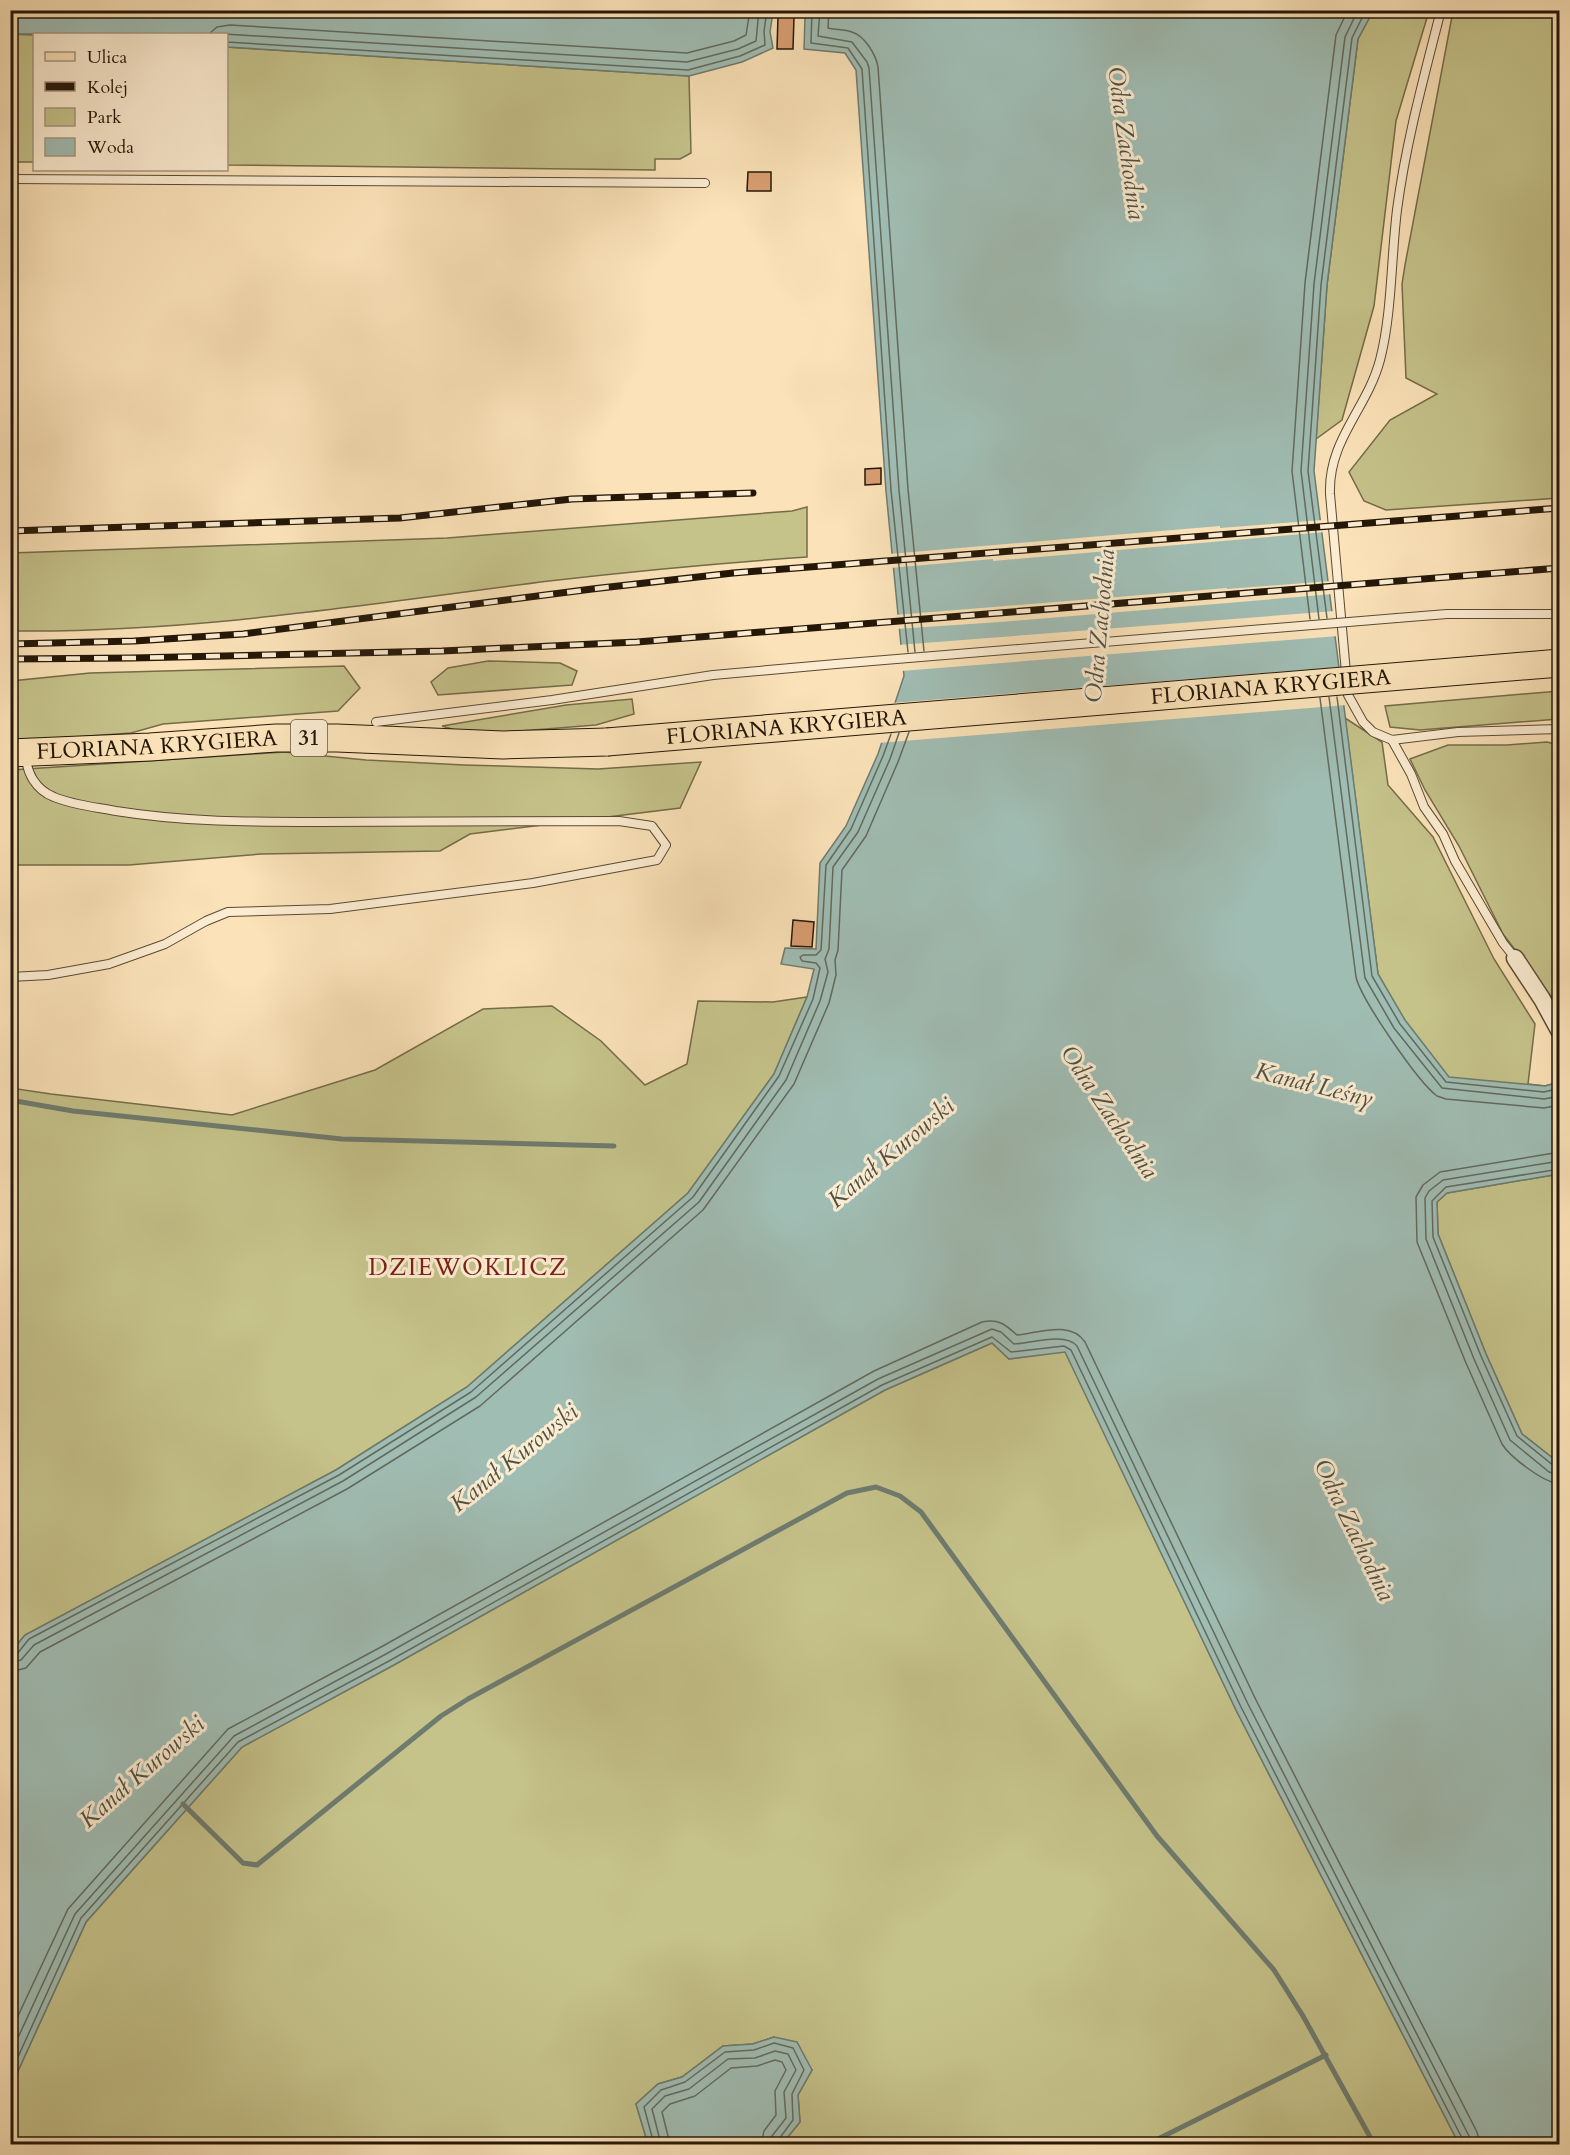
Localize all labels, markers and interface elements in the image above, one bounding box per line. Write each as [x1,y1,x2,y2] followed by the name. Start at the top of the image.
[33,33,228,171] legend
[87,45,128,70] text: Ulica
[1099,64,1153,222] water label: Odra Zachodnia
[87,75,128,100] text: Kolej
[87,105,122,130] text: Park
[86,135,134,160] text: Woda
[1077,547,1123,704] water label: Odra Zachodnia
[1149,662,1392,712] street label: FLORIANA KRYGIERA
[665,702,908,752] street label: FLORIANA KRYGIERA
[291,720,327,756] road number: 31
[36,723,279,767] street label: FLORIANA KRYGIERA
[1052,1039,1166,1185] water label: Odra Zachodnia
[1252,1054,1377,1116] water label: Kanał Leśny
[821,1090,962,1216] water label: Kanał Kurowski
[368,1251,568,1284] district label: DZIEWOKLICZ
[443,1396,585,1520] water label: Kanał Kurowski
[1305,1453,1403,1607] water label: Odra Zachodnia
[72,1708,212,1836] water label: Kanał Kurowski

